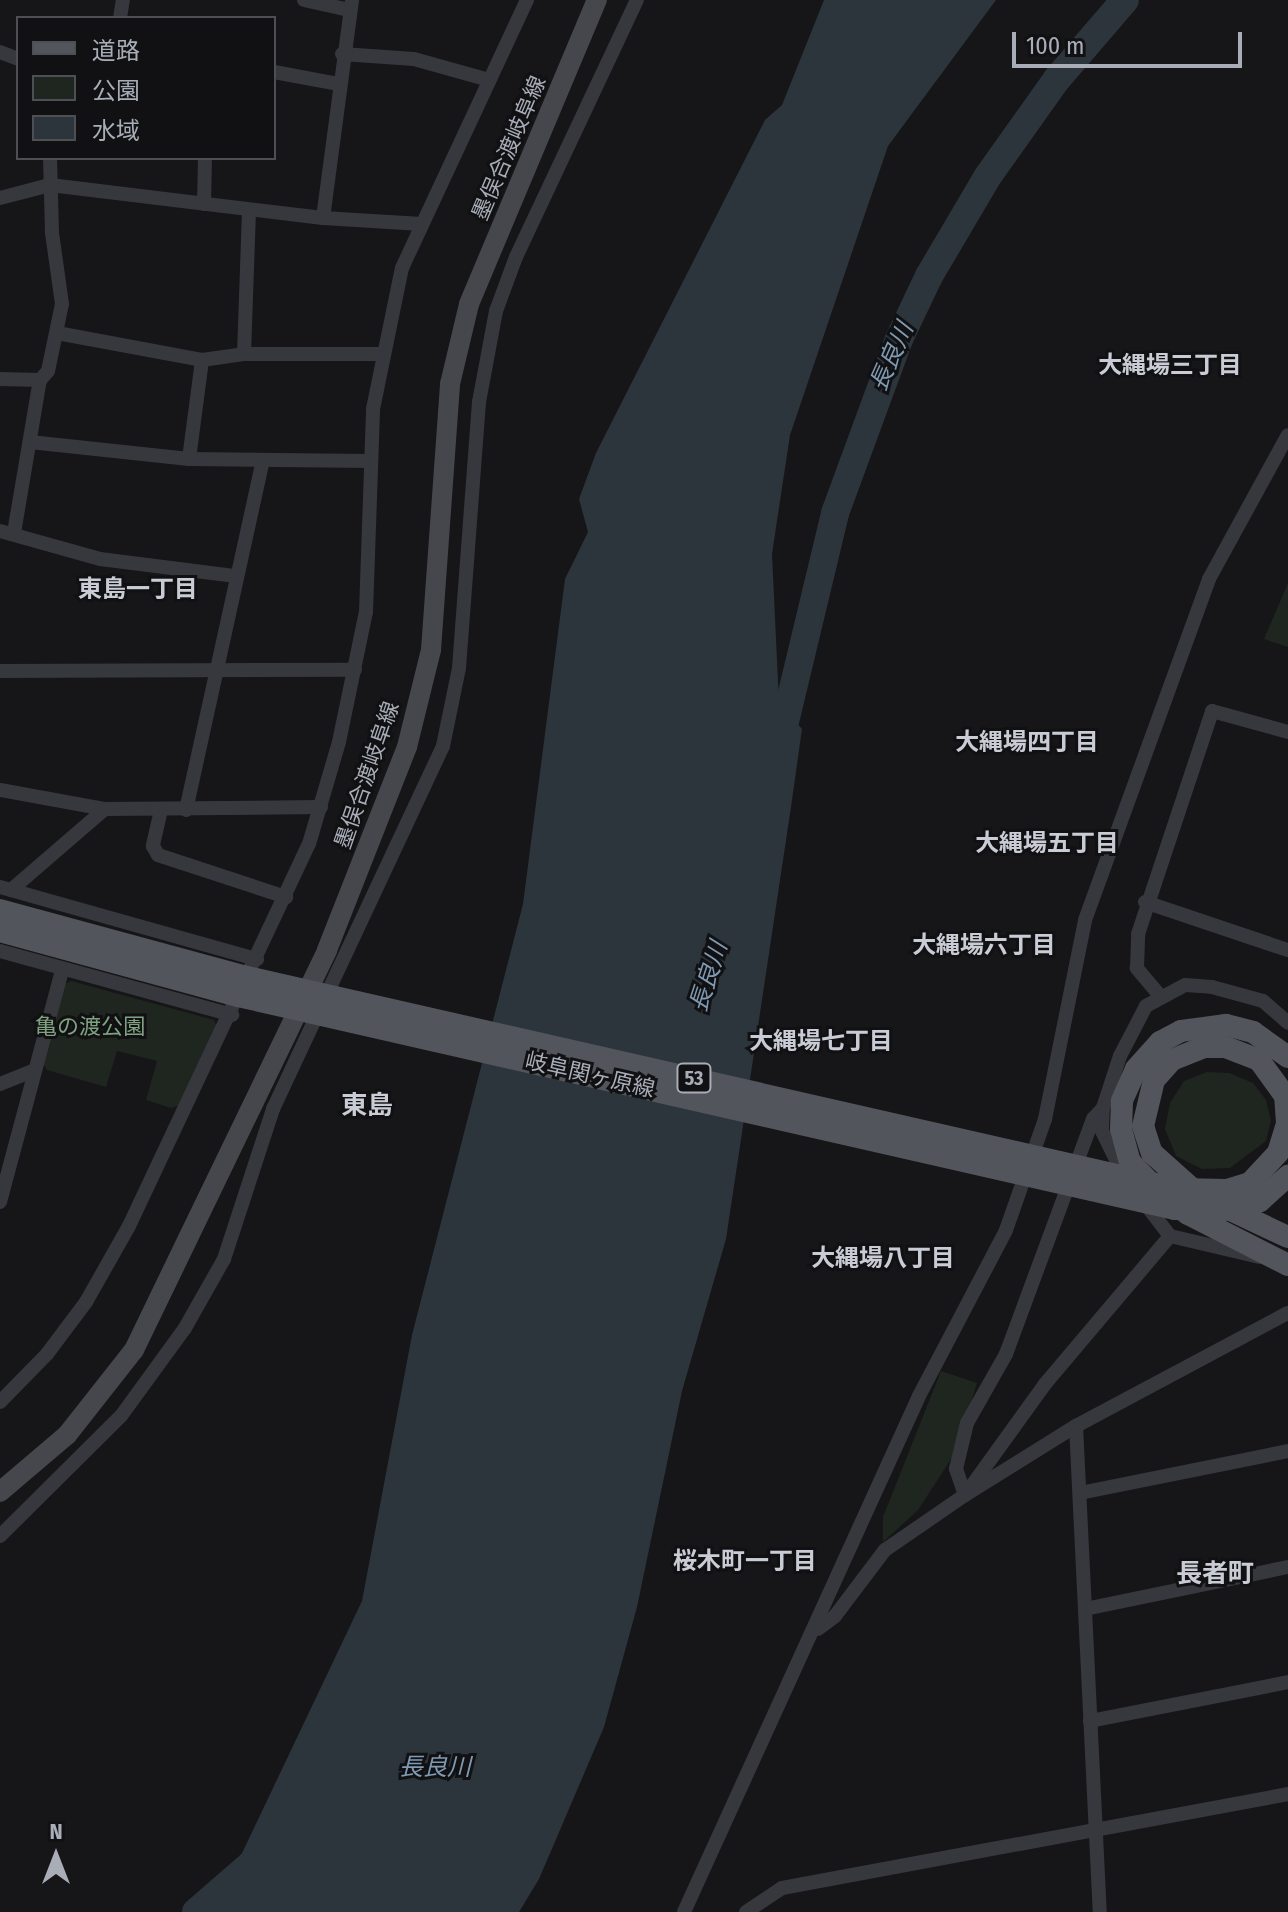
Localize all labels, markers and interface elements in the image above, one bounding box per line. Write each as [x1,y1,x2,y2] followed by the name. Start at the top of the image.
[16,16,276,160] legend
[1016,16,1246,66] scale bar
[1026,32,1084,60] text: 100 m
[92,37,140,65] text: 道路
[467,72,551,224] street label: 墨俣合渡岐阜線
[92,77,140,105] text: 公園
[92,117,140,145] text: 水域
[864,318,920,396] water label: 長良川
[1098,352,1242,380] district label: 大縄場三丁目
[78,576,198,604] district label: 東島一丁目
[329,698,405,852] street label: 墨俣合渡岐阜線
[955,729,1099,757] district label: 大縄場四丁目
[975,830,1119,858] district label: 大縄場五丁目
[912,932,1056,960] district label: 大縄場六丁目
[684,938,734,1016] water label: 長良川
[35,1014,145,1040] park label: 亀の渡公園
[749,1028,893,1056] district label: 大縄場七丁目
[523,1047,657,1103] street label: 岐阜関ヶ原線
[676,1062,712,1094] road number: 53
[341,1090,393,1122] district label: 東島
[811,1245,955,1273] district label: 大縄場八丁目
[673,1548,817,1576] district label: 桜木町一丁目
[1176,1558,1254,1590] district label: 長者町
[399,1754,471,1782] water label: 長良川
[16,1816,96,1896] north arrow
[49,1818,63,1845] text: N

